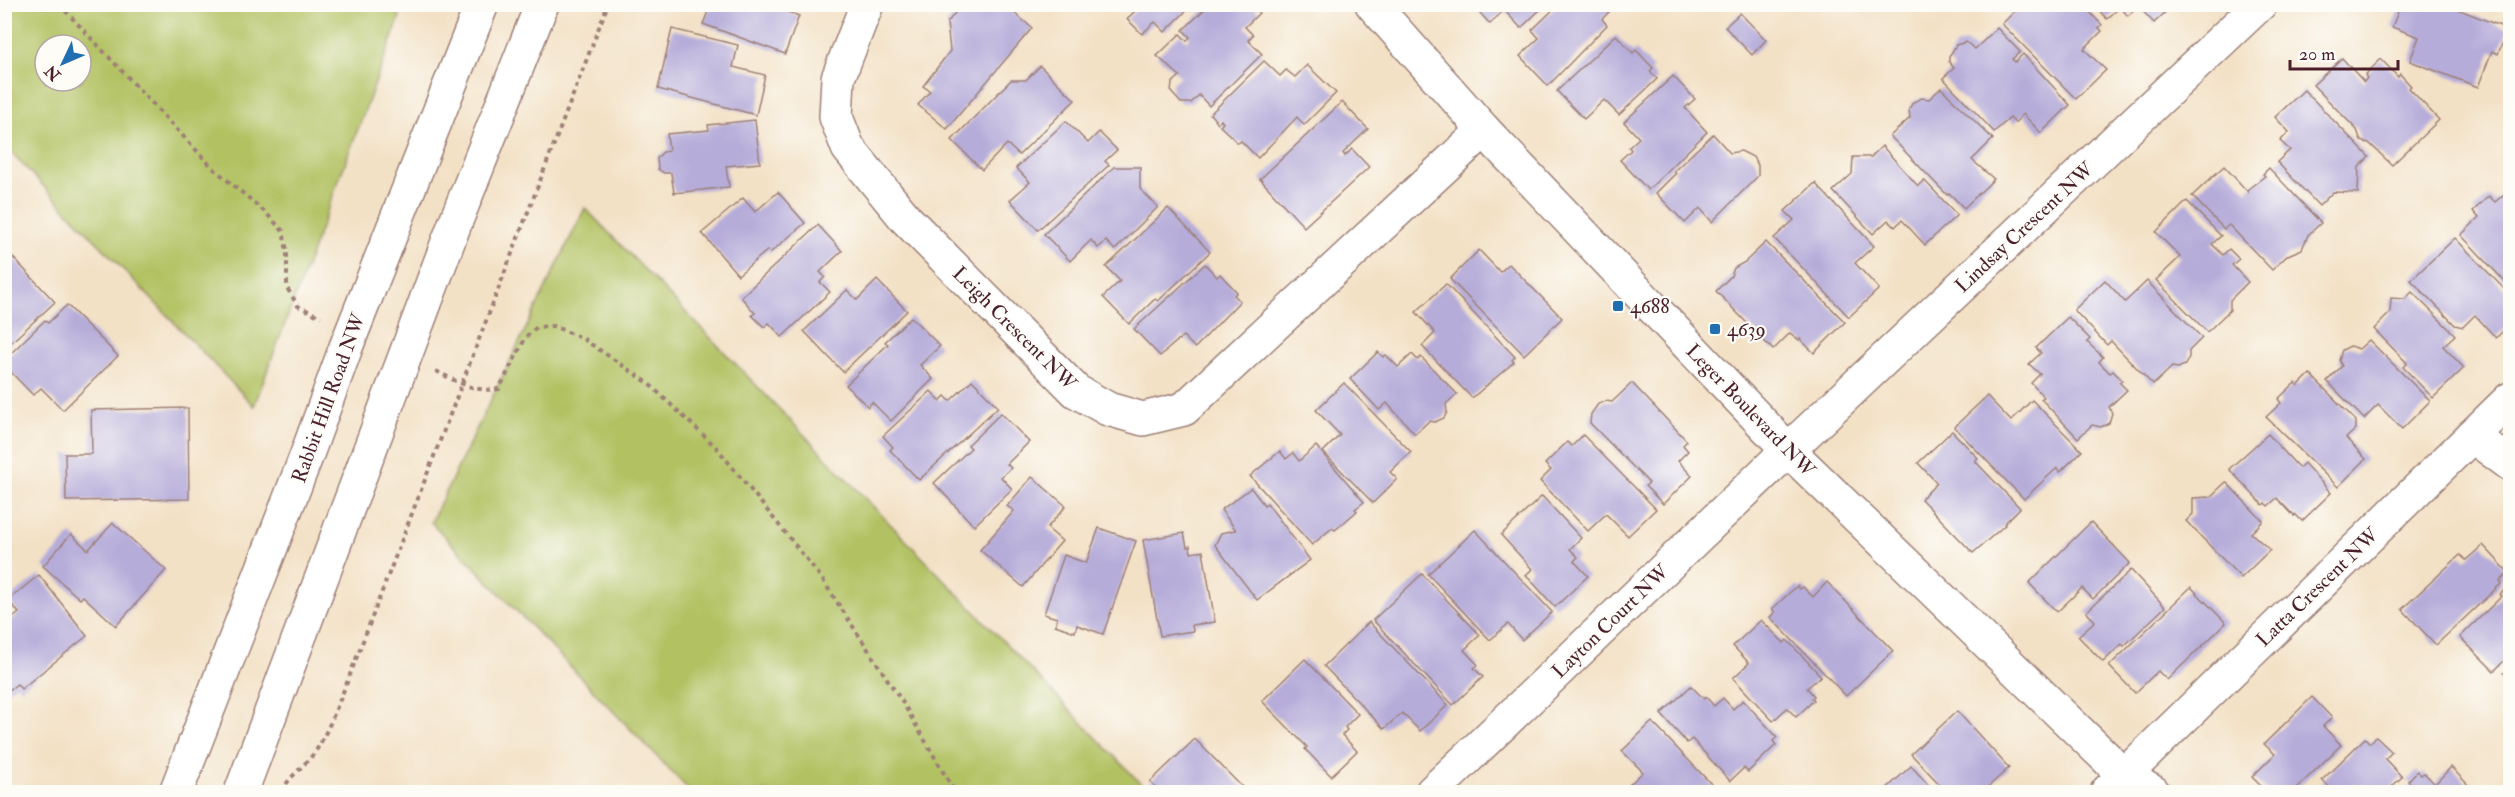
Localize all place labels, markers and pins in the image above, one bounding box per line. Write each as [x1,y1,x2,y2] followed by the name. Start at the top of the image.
[1630,294,1670,319] place label: 4688
[1611,299,1625,313] marker: 4688
[1727,317,1766,342] place label: 4639
[1708,322,1722,336] marker: 4639

